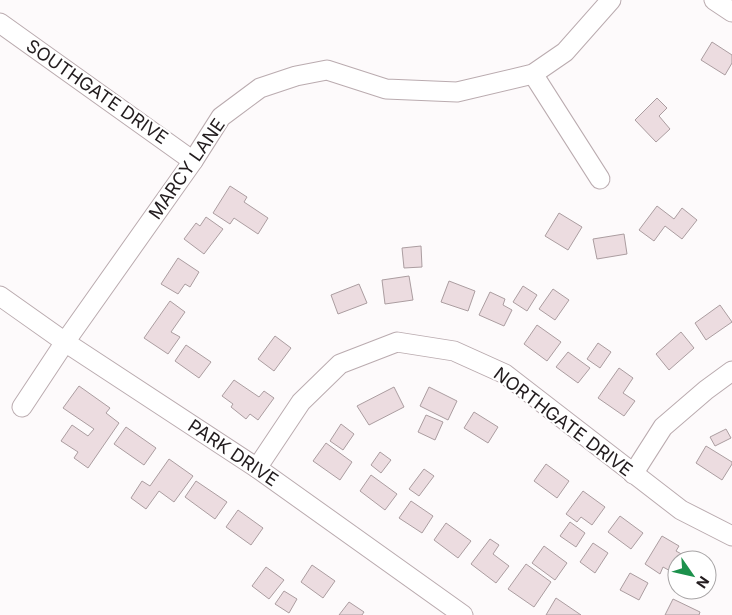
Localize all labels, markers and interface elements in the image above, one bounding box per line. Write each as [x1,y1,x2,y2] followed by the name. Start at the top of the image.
[23,35,172,148] street label: SOUTHGATE DRIVE
[144,114,229,223] street label: MARCY LANE
[490,363,637,481] street label: NORTHGATE DRIVE
[184,415,282,490] street label: PARK DRIVE
[667,550,717,600] north arrow
[693,573,713,592] text: N

